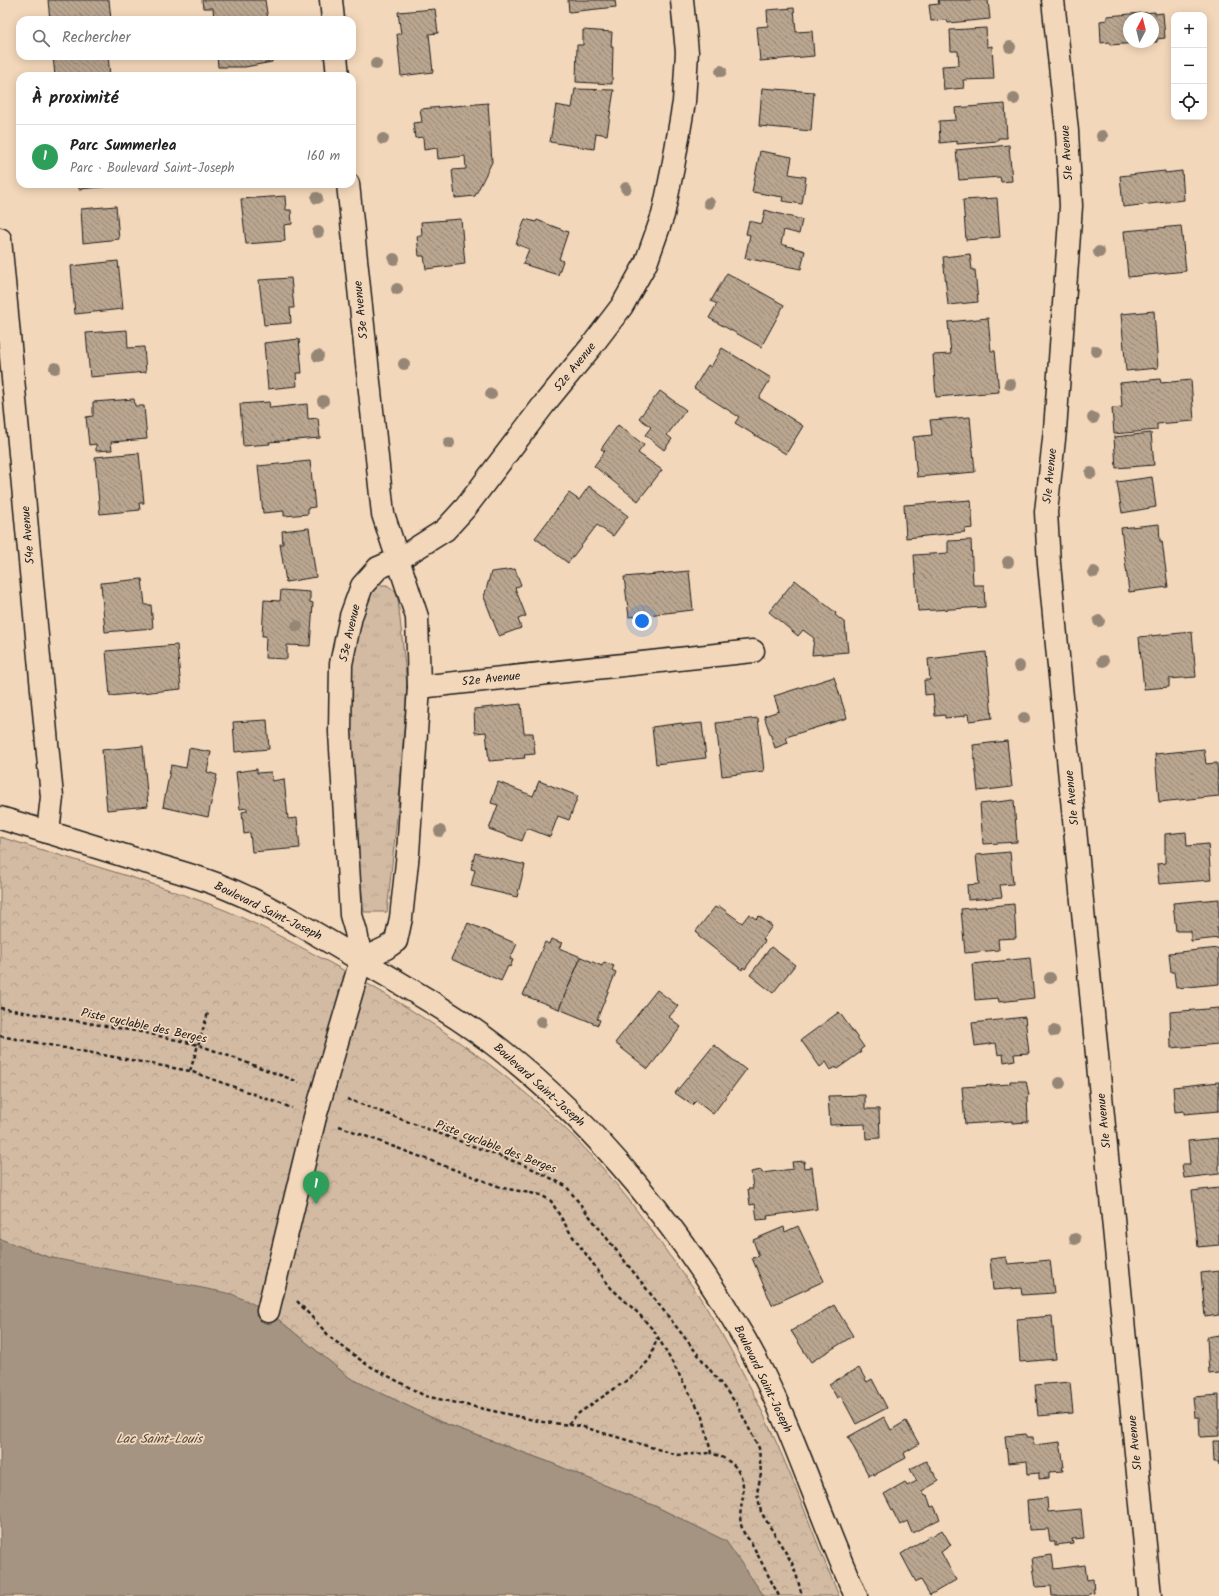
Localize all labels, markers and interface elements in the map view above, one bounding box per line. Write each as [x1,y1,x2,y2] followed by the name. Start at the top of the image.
[1123,12,1159,48] north arrow
[1171,12,1207,120] map controls
[1171,12,1207,48] button: +
[16,16,356,60] search box
[62,26,130,50] text: Rechercher
[30,27,52,49] icon: search
[1171,48,1207,84] button: −
[1171,84,1207,120] button: locate
[32,85,119,112] text: À proximité
[1056,124,1078,181] street label: 51e Avenue
[70,134,176,158] text: Parc Summerlea
[43,146,47,167] text: 1
[307,146,340,167] text: 160 m
[70,158,234,179] text: Parc · Boulevard Saint-Joseph
[348,279,374,340] street label: 53e Avenue
[549,338,601,396] street label: 52e Avenue
[1038,447,1062,505] street label: 51e Avenue
[16,504,40,565] street label: 54e Avenue
[334,602,366,664] street label: 53e Avenue
[632,611,652,631] your location
[461,666,522,692] street label: 52e Avenue
[1060,769,1084,827] street label: 51e Avenue
[211,877,325,945] street label: Boulevard Saint-Joseph
[79,1003,209,1049] street label: Piste cyclable des Berges
[489,1039,589,1131] street label: Boulevard Saint-Joseph
[1092,1092,1116,1150] street label: 51e Avenue
[433,1115,559,1179] street label: Piste cyclable des Berges
[303,1171,329,1204] pin: 1
[729,1322,797,1436] street label: Boulevard Saint-Joseph
[1123,1414,1147,1472] street label: 51e Avenue
[116,1429,204,1450] water label: Lac Saint-Louis

